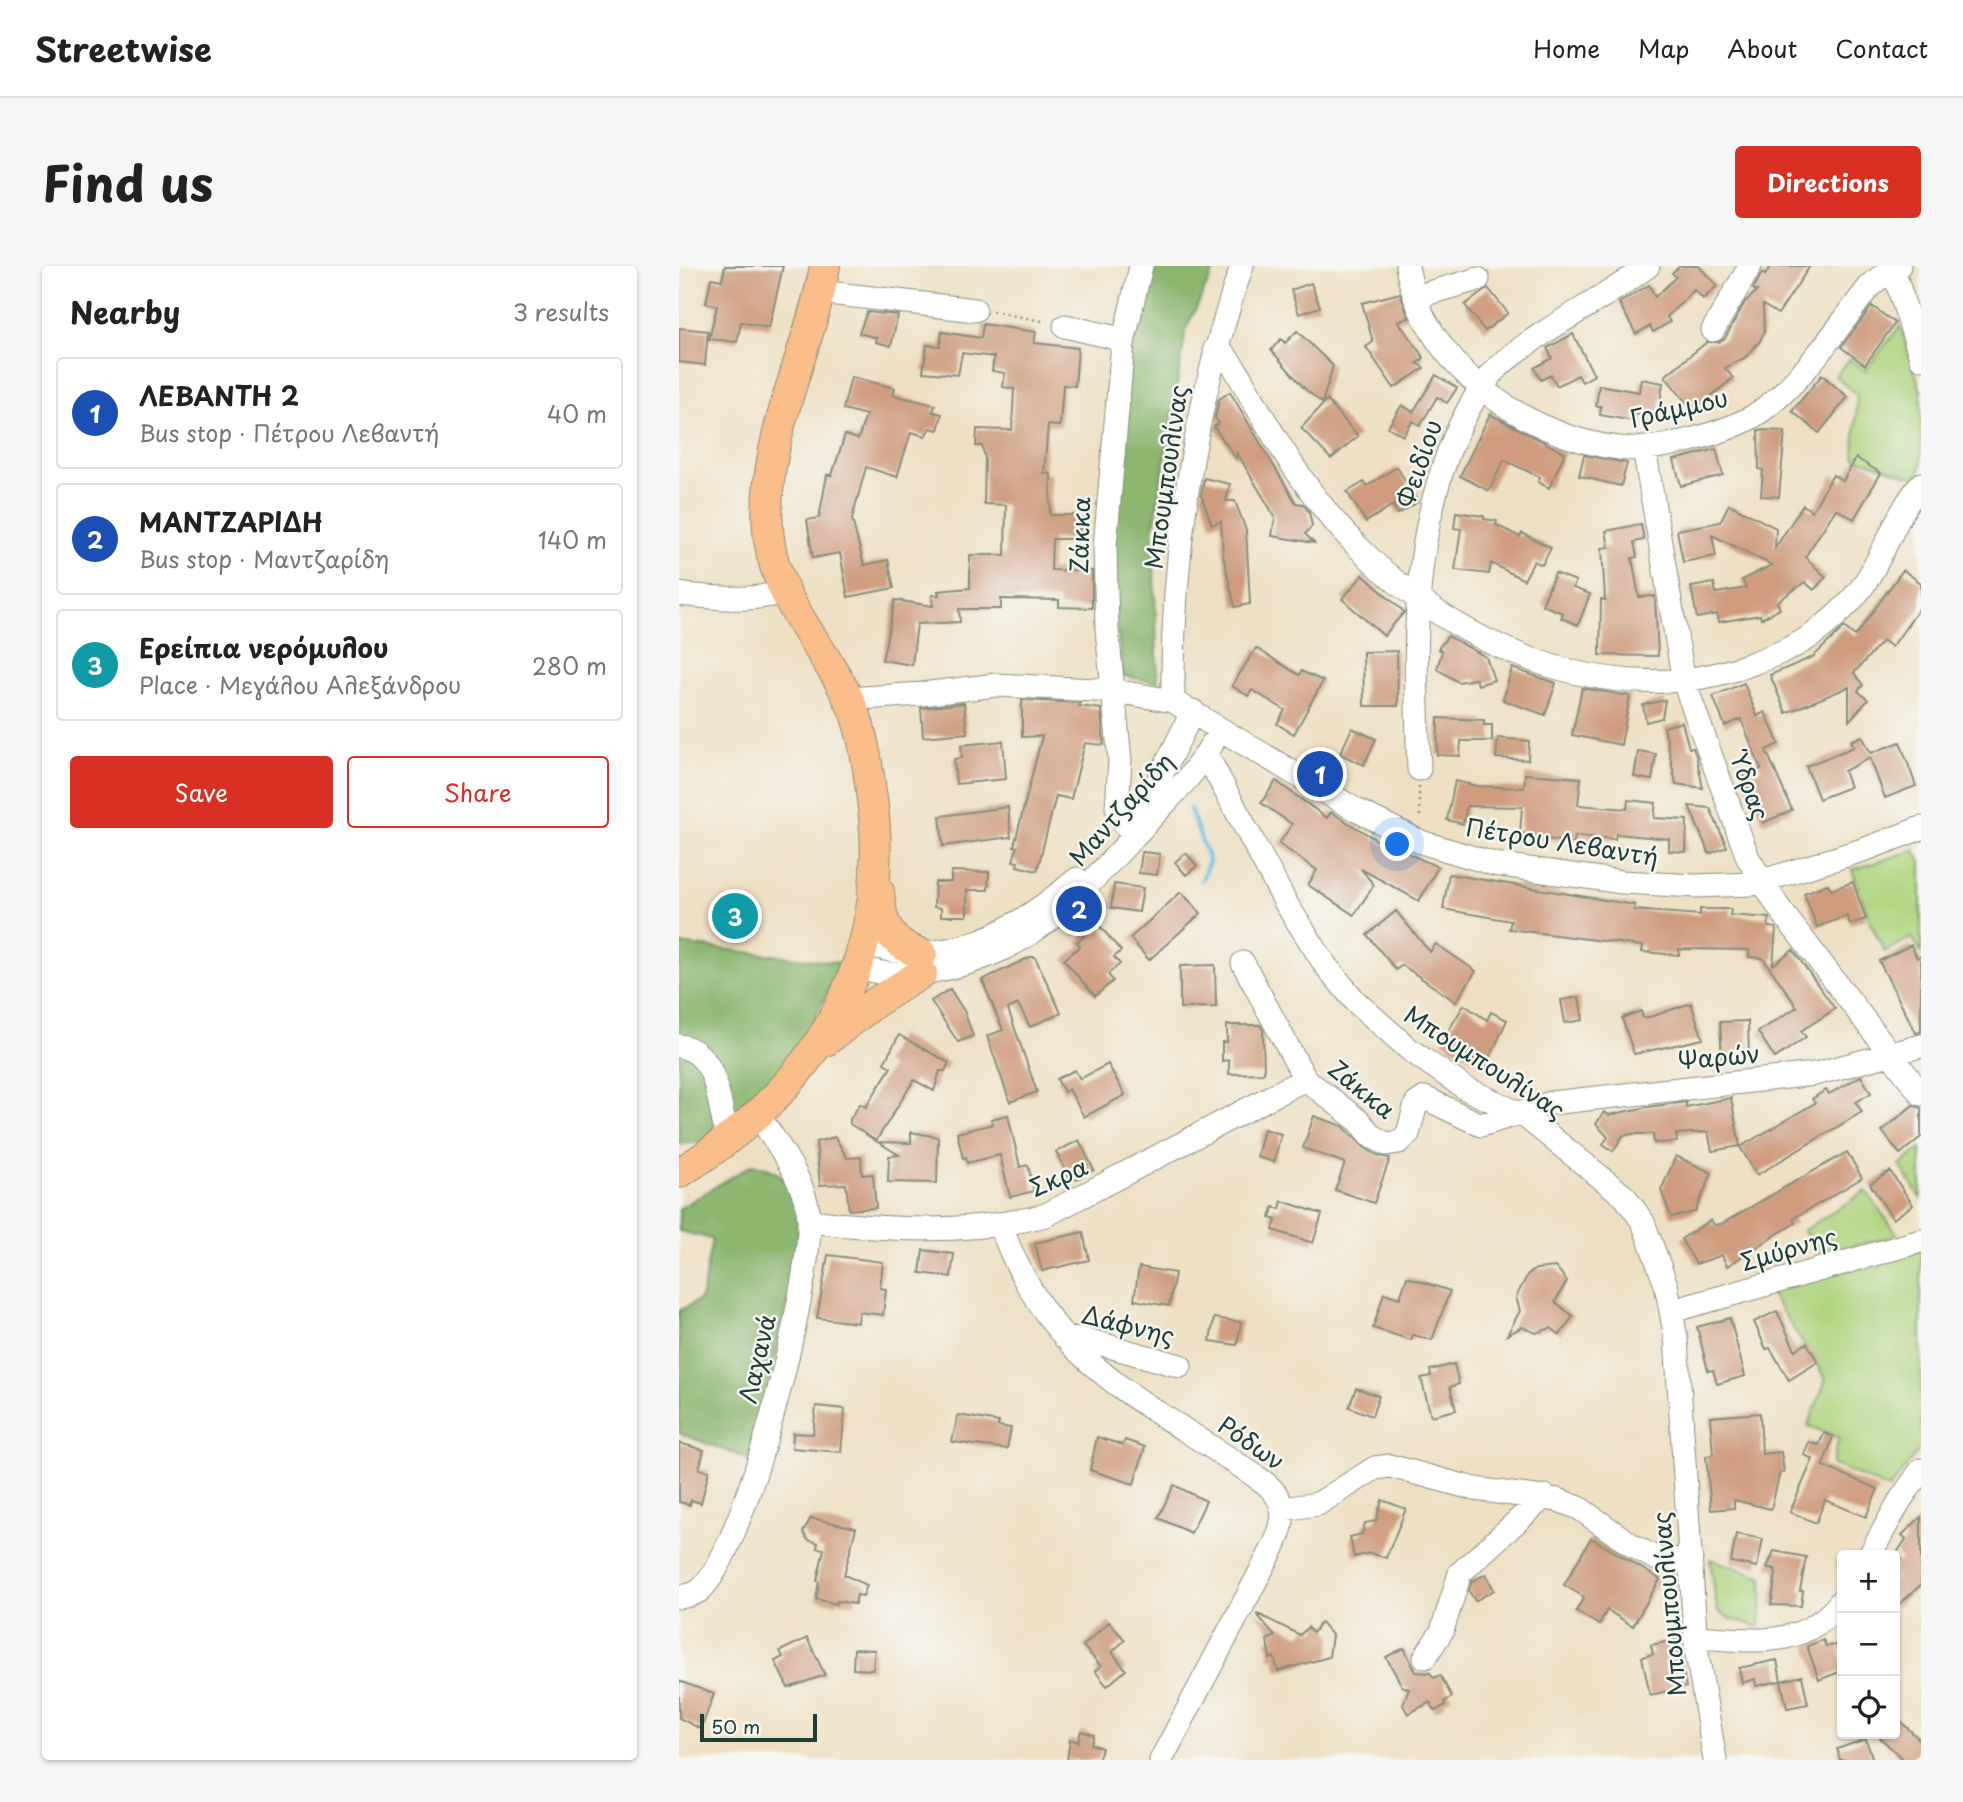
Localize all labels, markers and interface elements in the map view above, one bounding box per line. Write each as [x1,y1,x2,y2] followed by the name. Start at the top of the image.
[35,23,212,73] text: Streetwise
[1533,30,1600,66] text: Home
[1638,30,1689,66] text: Map
[1727,30,1797,66] text: About
[1835,30,1928,66] text: Contact
[42,145,213,219] text: Find us
[1735,146,1921,218] button: Directions
[70,289,180,334] text: Nearby
[513,294,609,329] text: 3 results
[139,376,299,415] text: ΛΕΒΑΝΤΗ 2
[1626,378,1731,436] street label: Γράμμου
[1134,382,1196,571] street label: Μπουμπουλίνας
[90,396,101,431] text: 1
[547,396,607,431] text: 40 m
[1386,414,1450,512] street label: Φειδίου
[139,415,439,450] text: Bus stop · Πέτρου Λεβαντή
[1060,496,1098,574] street label: Ζάκκα
[139,502,323,541] text: ΜΑΝΤΖΑΡΙΔΗ
[87,522,103,557] text: 2
[538,522,607,557] text: 140 m
[139,541,389,576] text: Bus stop · Μαντζαρίδη
[139,628,389,667] text: Ερείπια νερόμυλου
[87,648,103,683] text: 3
[532,648,607,683] text: 280 m
[139,667,461,702] text: Place · Μεγάλου Αλεξάνδρου
[1060,744,1181,873] street label: Μαντζαρίδη
[1721,744,1780,825] street label: Ύδρας
[1297,748,1343,800] pin: 1
[70,756,333,828] button: Save
[347,756,609,828] button: Share
[1464,808,1661,874] street label: Πέτρου Λεβαντή
[1380,827,1414,861] your location
[1056,883,1102,935] pin: 2
[712,890,758,942] pin: 3
[1398,996,1573,1127] street label: Μπουμπουλίνας
[1676,1034,1761,1078] street label: Ψαρών
[1321,1050,1404,1127] street label: Ζάκκα
[1023,1147,1093,1205] street label: Σκρα
[1736,1217,1841,1279] street label: Σμύρνης
[1078,1295,1179,1353] street label: Δάφνης
[728,1311,784,1407] street label: Λαχανά
[1212,1407,1293,1478] street label: Ρόδων
[1642,1510,1694,1698] street label: Μπουμπουλίνας
[1837,1550,1900,1739] map controls
[1837,1550,1900,1613] button: +
[1837,1613,1900,1676] button: −
[1837,1676,1900,1739] button: locate
[700,1711,817,1743] scale bar
[711,1712,760,1740] text: 50 m

